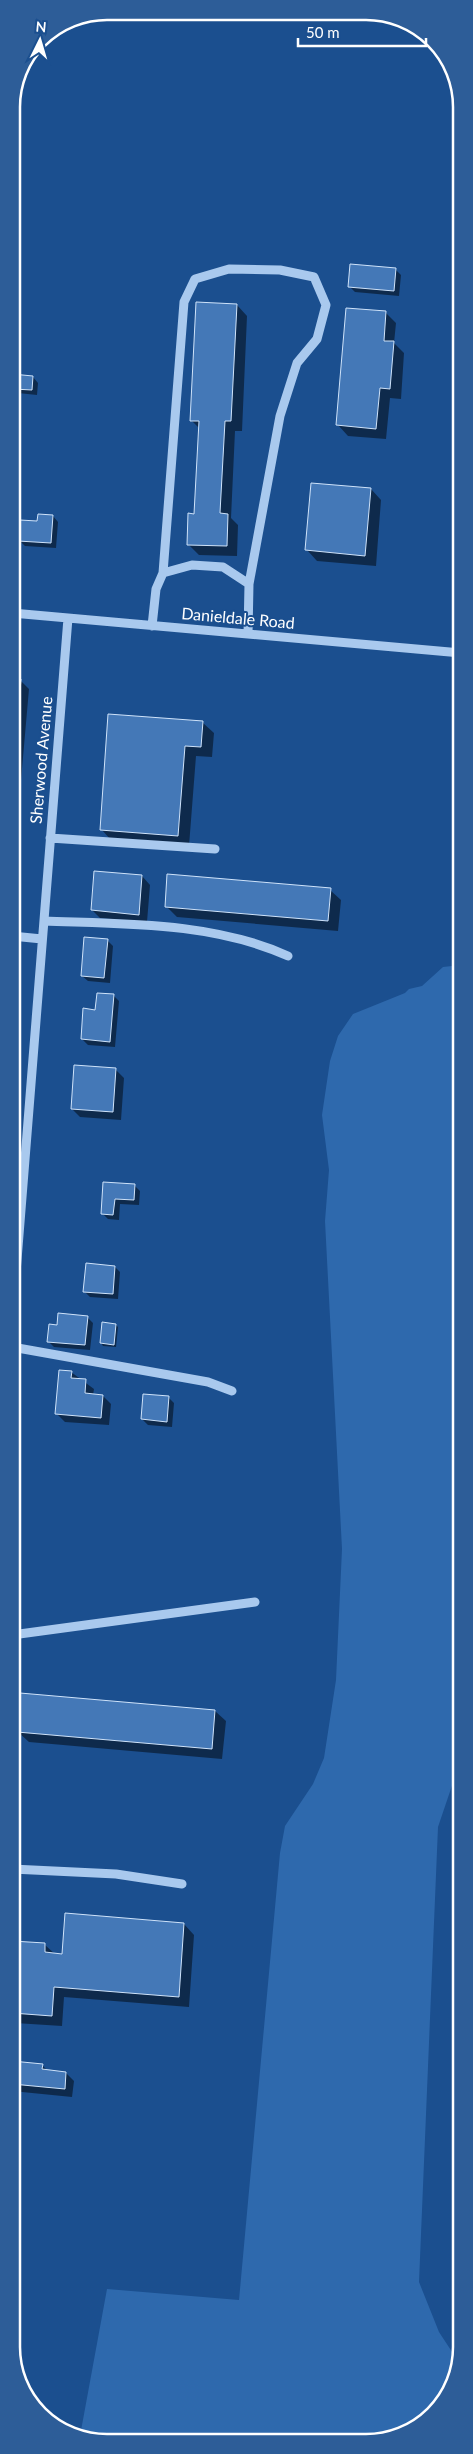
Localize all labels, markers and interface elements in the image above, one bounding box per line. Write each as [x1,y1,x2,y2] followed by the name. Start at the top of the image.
[15,15,65,65] north arrow
[298,15,426,47] scale bar
[35,18,47,35] text: N
[306,23,340,41] text: 50 m
[181,603,295,632] street label: Danieldale Road
[25,695,56,824] street label: Sherwood Avenue

